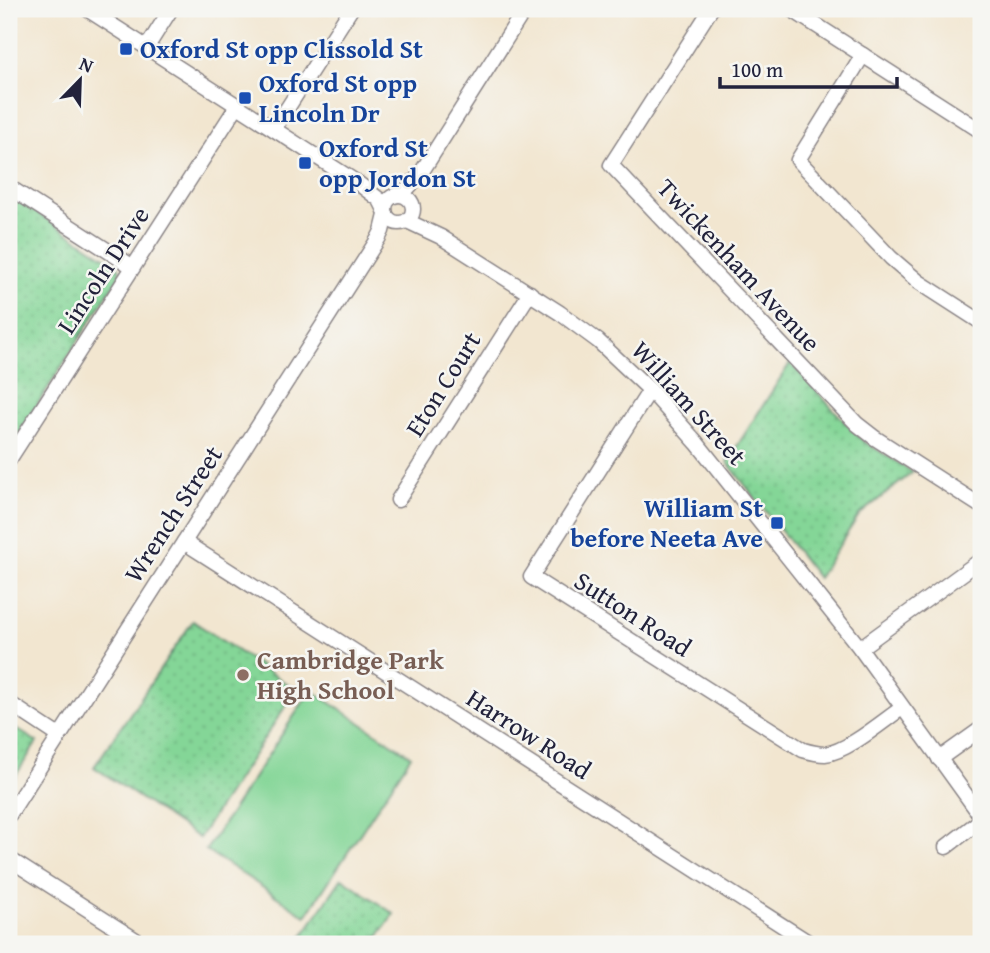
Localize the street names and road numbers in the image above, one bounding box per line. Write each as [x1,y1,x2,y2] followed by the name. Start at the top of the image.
[648,169,830,360] street label: Twickenham Avenue
[47,198,159,341] street label: Lincoln Drive
[395,324,490,444] street label: Eton Court
[623,332,756,474] street label: William Street
[114,437,232,590] street label: Wrench Street
[567,561,700,666] street label: Sutton Road
[459,679,600,789] street label: Harrow Road

